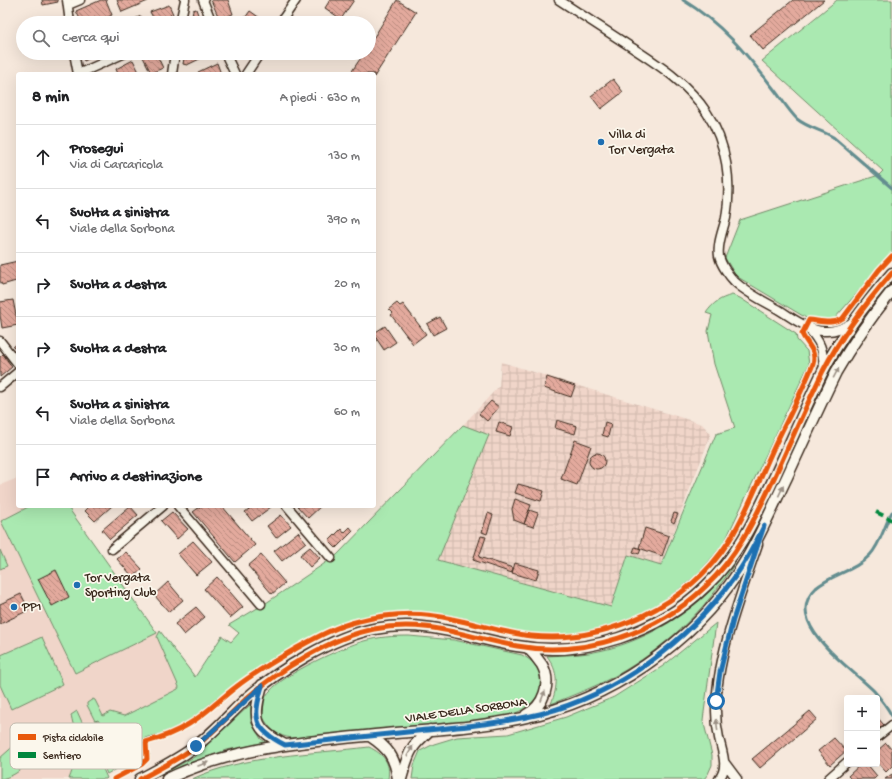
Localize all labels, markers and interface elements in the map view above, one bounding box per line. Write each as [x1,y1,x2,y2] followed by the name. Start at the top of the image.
[16,16,376,60] search box
[30,27,52,49] icon: search
[62,29,119,47] text: Cerca qui
[32,88,69,108] text: 8 min
[280,91,360,106] text: A piedi · 630 m
[608,128,675,158] place label: Villa di Tor Vergata
[596,137,606,147] marker: Villa di Tor Vergata
[70,140,123,158] text: Prosegui
[32,146,54,168] icon: ahead
[328,149,360,164] text: 130 m
[70,158,163,173] text: Via di Carcaricola
[70,204,169,222] text: Svolta a sinistra
[32,210,54,232] icon: left
[327,213,360,228] text: 390 m
[70,222,175,237] text: Viale della Sorbona
[32,274,54,296] icon: right
[70,276,166,294] text: Svolta a destra
[334,277,360,292] text: 20 m
[32,338,54,360] icon: right
[70,340,166,358] text: Svolta a destra
[334,341,360,356] text: 30 m
[833,367,839,379] one-way arrow
[70,396,169,414] text: Svolta a sinistra
[32,402,54,424] icon: left
[334,405,360,420] text: 60 m
[70,414,175,429] text: Viale della Sorbona
[32,466,54,488] icon: arrive
[70,468,202,486] text: Arrivo a destinazione
[778,485,784,496] one-way arrow
[84,571,157,601] place label: Tor Vergata Sporting Club
[72,580,82,590] marker: Tor Vergata Sporting Club
[21,600,42,615] place label: PP1
[9,602,19,612] marker: PP1
[541,689,547,701] one-way arrow
[707,692,725,710] route start
[404,695,529,727] street label: VIALE DELLA SORBONA
[844,695,880,767] map controls
[844,695,880,731] button: +
[714,719,720,731] one-way arrow
[10,723,142,769] legend
[844,731,880,767] button: −
[42,733,104,745] text: Pista ciclabile
[187,737,205,755] route end
[407,746,414,757] one-way arrow
[43,751,81,763] text: Sentiero
[197,760,209,766] one-way arrow

